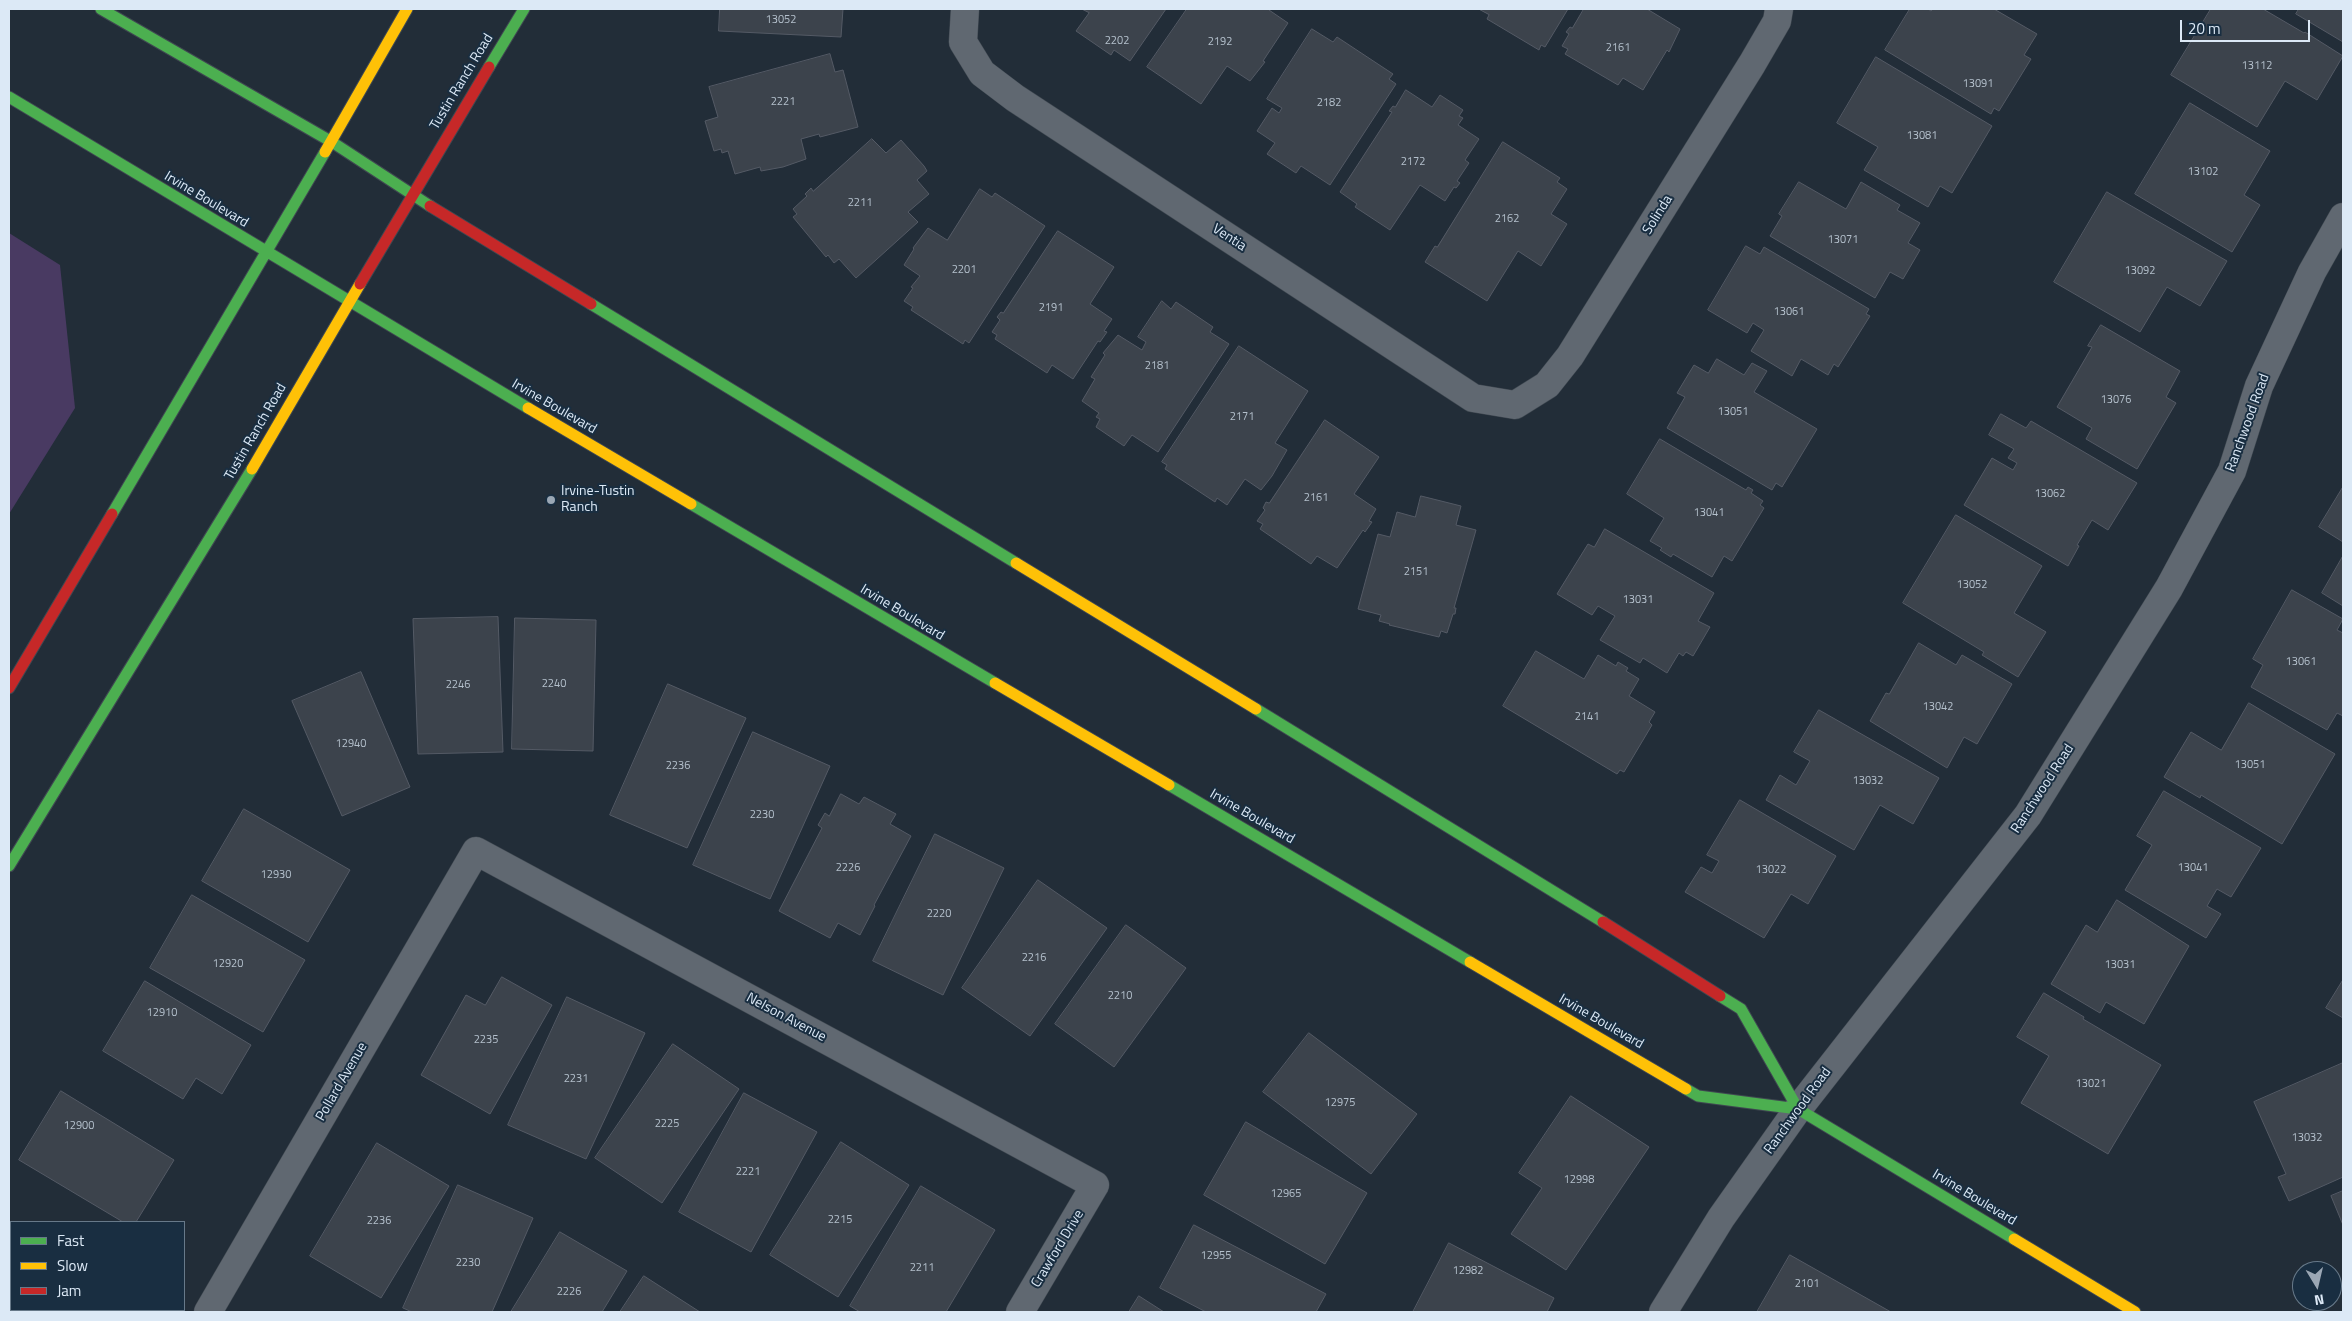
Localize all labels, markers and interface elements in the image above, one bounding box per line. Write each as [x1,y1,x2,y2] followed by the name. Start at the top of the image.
[2182,10,2312,42] scale bar
[766,13,796,27] house number: 13052
[2188,17,2221,40] text: 20 m
[427,31,497,133] street label: Tustin Ranch Road
[1105,34,1129,48] house number: 2202
[1208,35,1232,49] house number: 2192
[1606,41,1630,55] house number: 2161
[2242,59,2272,73] house number: 13112
[1963,77,1993,91] house number: 13091
[771,95,795,109] house number: 2221
[1317,96,1341,110] house number: 2182
[1907,129,1937,143] house number: 13081
[1401,155,1425,169] house number: 2172
[2188,165,2218,179] house number: 13102
[161,168,251,232] street label: Irvine Boulevard
[1639,192,1677,238] street label: Solinda
[848,196,872,210] house number: 2211
[1495,212,1519,226] house number: 2162
[1209,221,1249,255] street label: Ventia
[1828,233,1858,247] house number: 13071
[952,263,976,277] house number: 2201
[2125,264,2155,278] house number: 13092
[1039,301,1063,315] house number: 2191
[1774,305,1804,319] house number: 13061
[1145,359,1169,373] house number: 2181
[2223,372,2273,474] street label: Ranchwood Road
[509,376,599,438] street label: Irvine Boulevard
[222,381,290,483] street label: Tustin Ranch Road
[2101,393,2131,407] house number: 13076
[1718,405,1748,419] house number: 13051
[1230,410,1254,424] house number: 2171
[561,484,634,516] place label: Irvine-Tustin Ranch
[2035,487,2065,501] house number: 13062
[1304,491,1328,505] house number: 2161
[545,494,557,506] marker: Irvine-Tustin Ranch
[1694,506,1724,520] house number: 13041
[1404,565,1428,579] house number: 2151
[1957,578,1987,592] house number: 13052
[857,581,947,645] street label: Irvine Boulevard
[1623,593,1653,607] house number: 13031
[2286,655,2316,669] house number: 13061
[542,677,566,691] house number: 2240
[446,678,470,692] house number: 2246
[1923,700,1953,714] house number: 13042
[1575,710,1599,724] house number: 2141
[336,737,366,751] house number: 12940
[2008,741,2078,837] street label: Ranchwood Road
[2235,758,2265,772] house number: 13051
[666,759,690,773] house number: 2236
[1853,774,1883,788] house number: 13032
[1207,786,1297,848] street label: Irvine Boulevard
[750,808,774,822] house number: 2230
[836,861,860,875] house number: 2226
[2178,861,2208,875] house number: 13041
[1756,863,1786,877] house number: 13022
[261,868,291,882] house number: 12930
[927,907,951,921] house number: 2220
[1022,951,1046,965] house number: 2216
[213,957,243,971] house number: 12920
[2105,958,2135,972] house number: 13031
[1108,989,1132,1003] house number: 2210
[743,990,829,1046] street label: Nelson Avenue
[1556,991,1646,1053] street label: Irvine Boulevard
[147,1006,177,1020] house number: 12910
[474,1033,498,1047] house number: 2235
[313,1040,371,1124] street label: Pollard Avenue
[1761,1064,1835,1158] street label: Ranchwood Road
[564,1072,588,1086] house number: 2231
[2076,1077,2106,1091] house number: 13021
[1325,1096,1355,1110] house number: 12975
[655,1117,679,1131] house number: 2225
[64,1119,94,1133] house number: 12900
[2292,1131,2322,1145] house number: 13032
[736,1165,760,1179] house number: 2221
[1929,1166,2019,1230] street label: Irvine Boulevard
[1564,1173,1594,1187] house number: 12998
[1271,1187,1301,1201] house number: 12965
[1028,1207,1088,1291] street label: Crawford Drive
[828,1213,852,1227] house number: 2215
[367,1214,391,1228] house number: 2236
[10,1221,185,1311] legend
[57,1229,84,1252] text: Fast
[1201,1249,1231,1263] house number: 12955
[57,1254,88,1277] text: Slow
[456,1256,480,1270] house number: 2230
[910,1261,934,1275] house number: 2211
[2292,1261,2342,1311] north arrow
[1453,1264,1483,1278] house number: 12982
[1795,1277,1819,1291] house number: 2101
[57,1279,81,1302] text: Jam
[557,1285,581,1299] house number: 2226
[2313,1289,2326,1311] text: N

